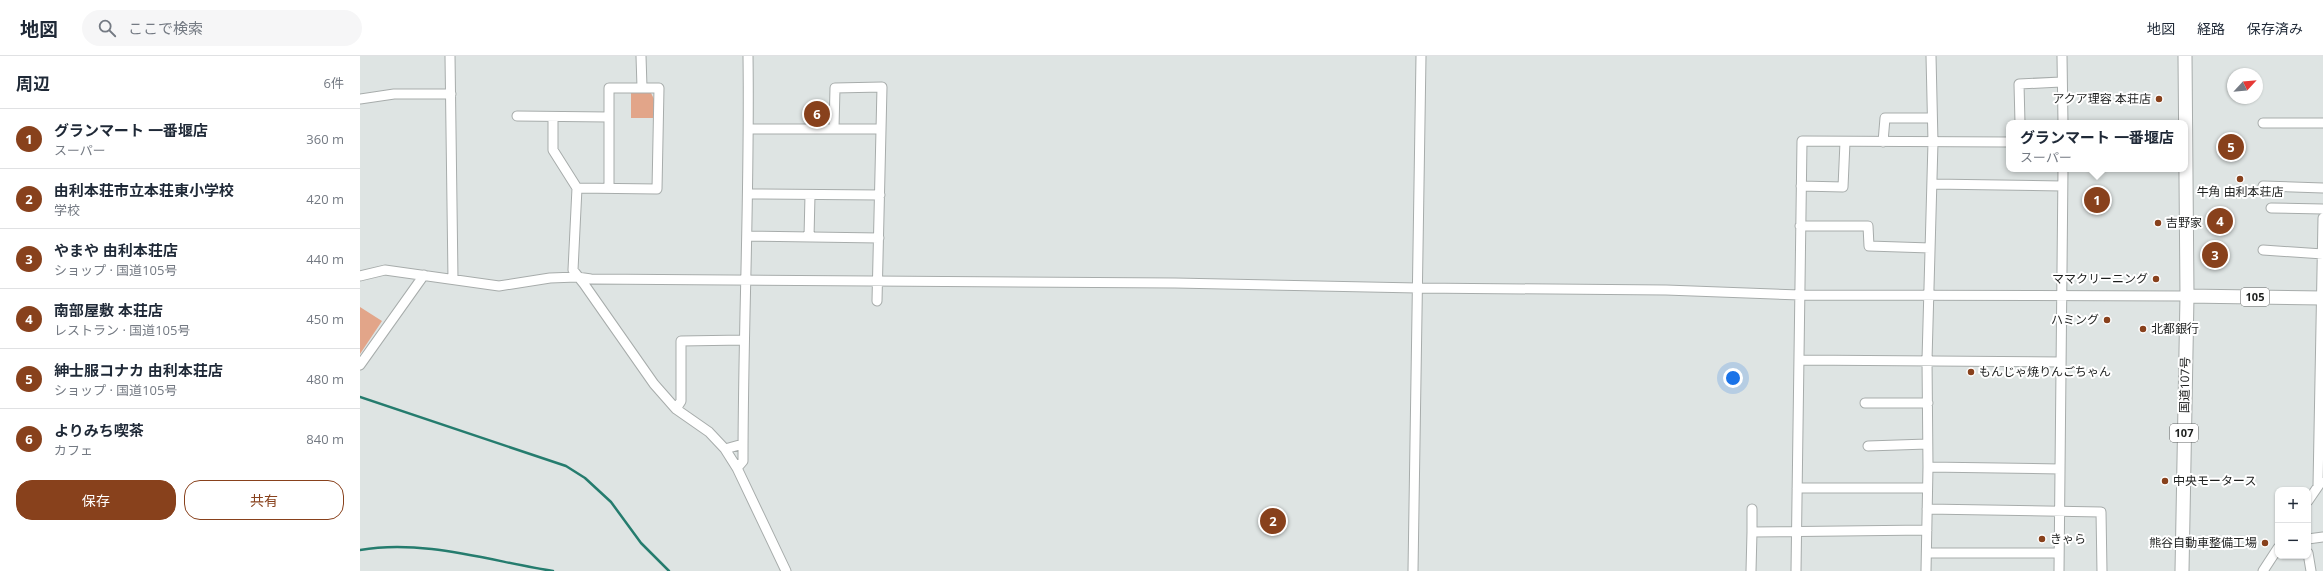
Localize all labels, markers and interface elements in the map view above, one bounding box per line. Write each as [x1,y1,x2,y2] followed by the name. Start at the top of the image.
[82,10,362,46] search box
[20,16,58,42] text: 地図
[96,17,118,39] icon: search
[128,18,203,38] text: ここで検索
[2147,19,2175,38] text: 地図
[2197,19,2225,38] text: 経路
[2247,19,2303,38] text: 保存済み
[2227,68,2263,104] north arrow
[16,72,50,95] text: 周辺
[324,74,344,92] text: 6件
[2052,90,2151,107] place label: アクア理容 本荘店
[2154,94,2164,104] marker: アクア理容 本荘店
[804,99,830,129] pin: 6
[54,120,208,140] text: グランマート 一番堰店
[2006,120,2188,172] popup
[2020,127,2174,147] text: グランマート 一番堰店
[25,130,33,148] text: 1
[306,130,344,148] text: 360 m
[2218,132,2244,162] pin: 5
[54,141,106,159] text: スーパー
[2020,148,2072,166] text: スーパー
[2235,174,2245,184] marker: 牛角 由利本荘店
[54,180,234,200] text: 由利本荘市立本荘東小学校
[2196,183,2284,200] place label: 牛角 由利本荘店
[2084,185,2110,215] pin: 1
[25,190,33,208] text: 2
[306,190,344,208] text: 420 m
[54,201,80,219] text: 学校
[2207,206,2233,236] pin: 4
[2166,214,2202,231] place label: 吉野家
[2153,218,2163,228] marker: 吉野家
[54,240,178,260] text: やまや 由利本荘店
[2202,240,2228,270] pin: 3
[25,250,33,268] text: 3
[306,250,344,268] text: 440 m
[54,261,177,279] text: ショップ · 国道105号
[2052,270,2148,287] place label: ママクリーニング
[2151,274,2161,284] marker: ママクリーニング
[2241,288,2269,306] road number: 105
[54,300,163,320] text: 南部屋敷 本荘店
[25,310,33,328] text: 4
[306,310,344,328] text: 450 m
[2051,311,2099,328] place label: ハミング
[2102,315,2112,325] marker: ハミング
[2151,320,2199,337] place label: 北都銀行
[54,321,190,339] text: レストラン · 国道105号
[2138,324,2148,334] marker: 北都銀行
[2176,357,2193,413] street label: 国道107号
[54,360,223,380] text: 紳士服コナカ 由利本荘店
[1979,363,2111,380] place label: もんじゃ焼りんごちゃん
[1966,367,1976,377] marker: もんじゃ焼りんごちゃん
[1723,368,1743,388] your location
[25,370,33,388] text: 5
[306,370,344,388] text: 480 m
[54,381,177,399] text: ショップ · 国道105号
[54,420,144,440] text: よりみち喫茶
[2170,424,2198,442] road number: 107
[25,430,33,448] text: 6
[306,430,344,448] text: 840 m
[54,441,93,459] text: カフェ
[2173,472,2256,489] place label: 中央モータース
[2160,476,2170,486] marker: 中央モータース
[16,480,176,520] button: 保存
[184,480,344,520] button: 共有
[2275,487,2311,559] map controls
[2275,487,2311,523] button: +
[1260,506,1286,536] pin: 2
[2275,523,2311,559] button: −
[2050,530,2086,547] place label: きゃら
[2037,534,2047,544] marker: きゃら
[2149,534,2257,551] place label: 熊谷自動車整備工場
[2260,538,2270,548] marker: 熊谷自動車整備工場

